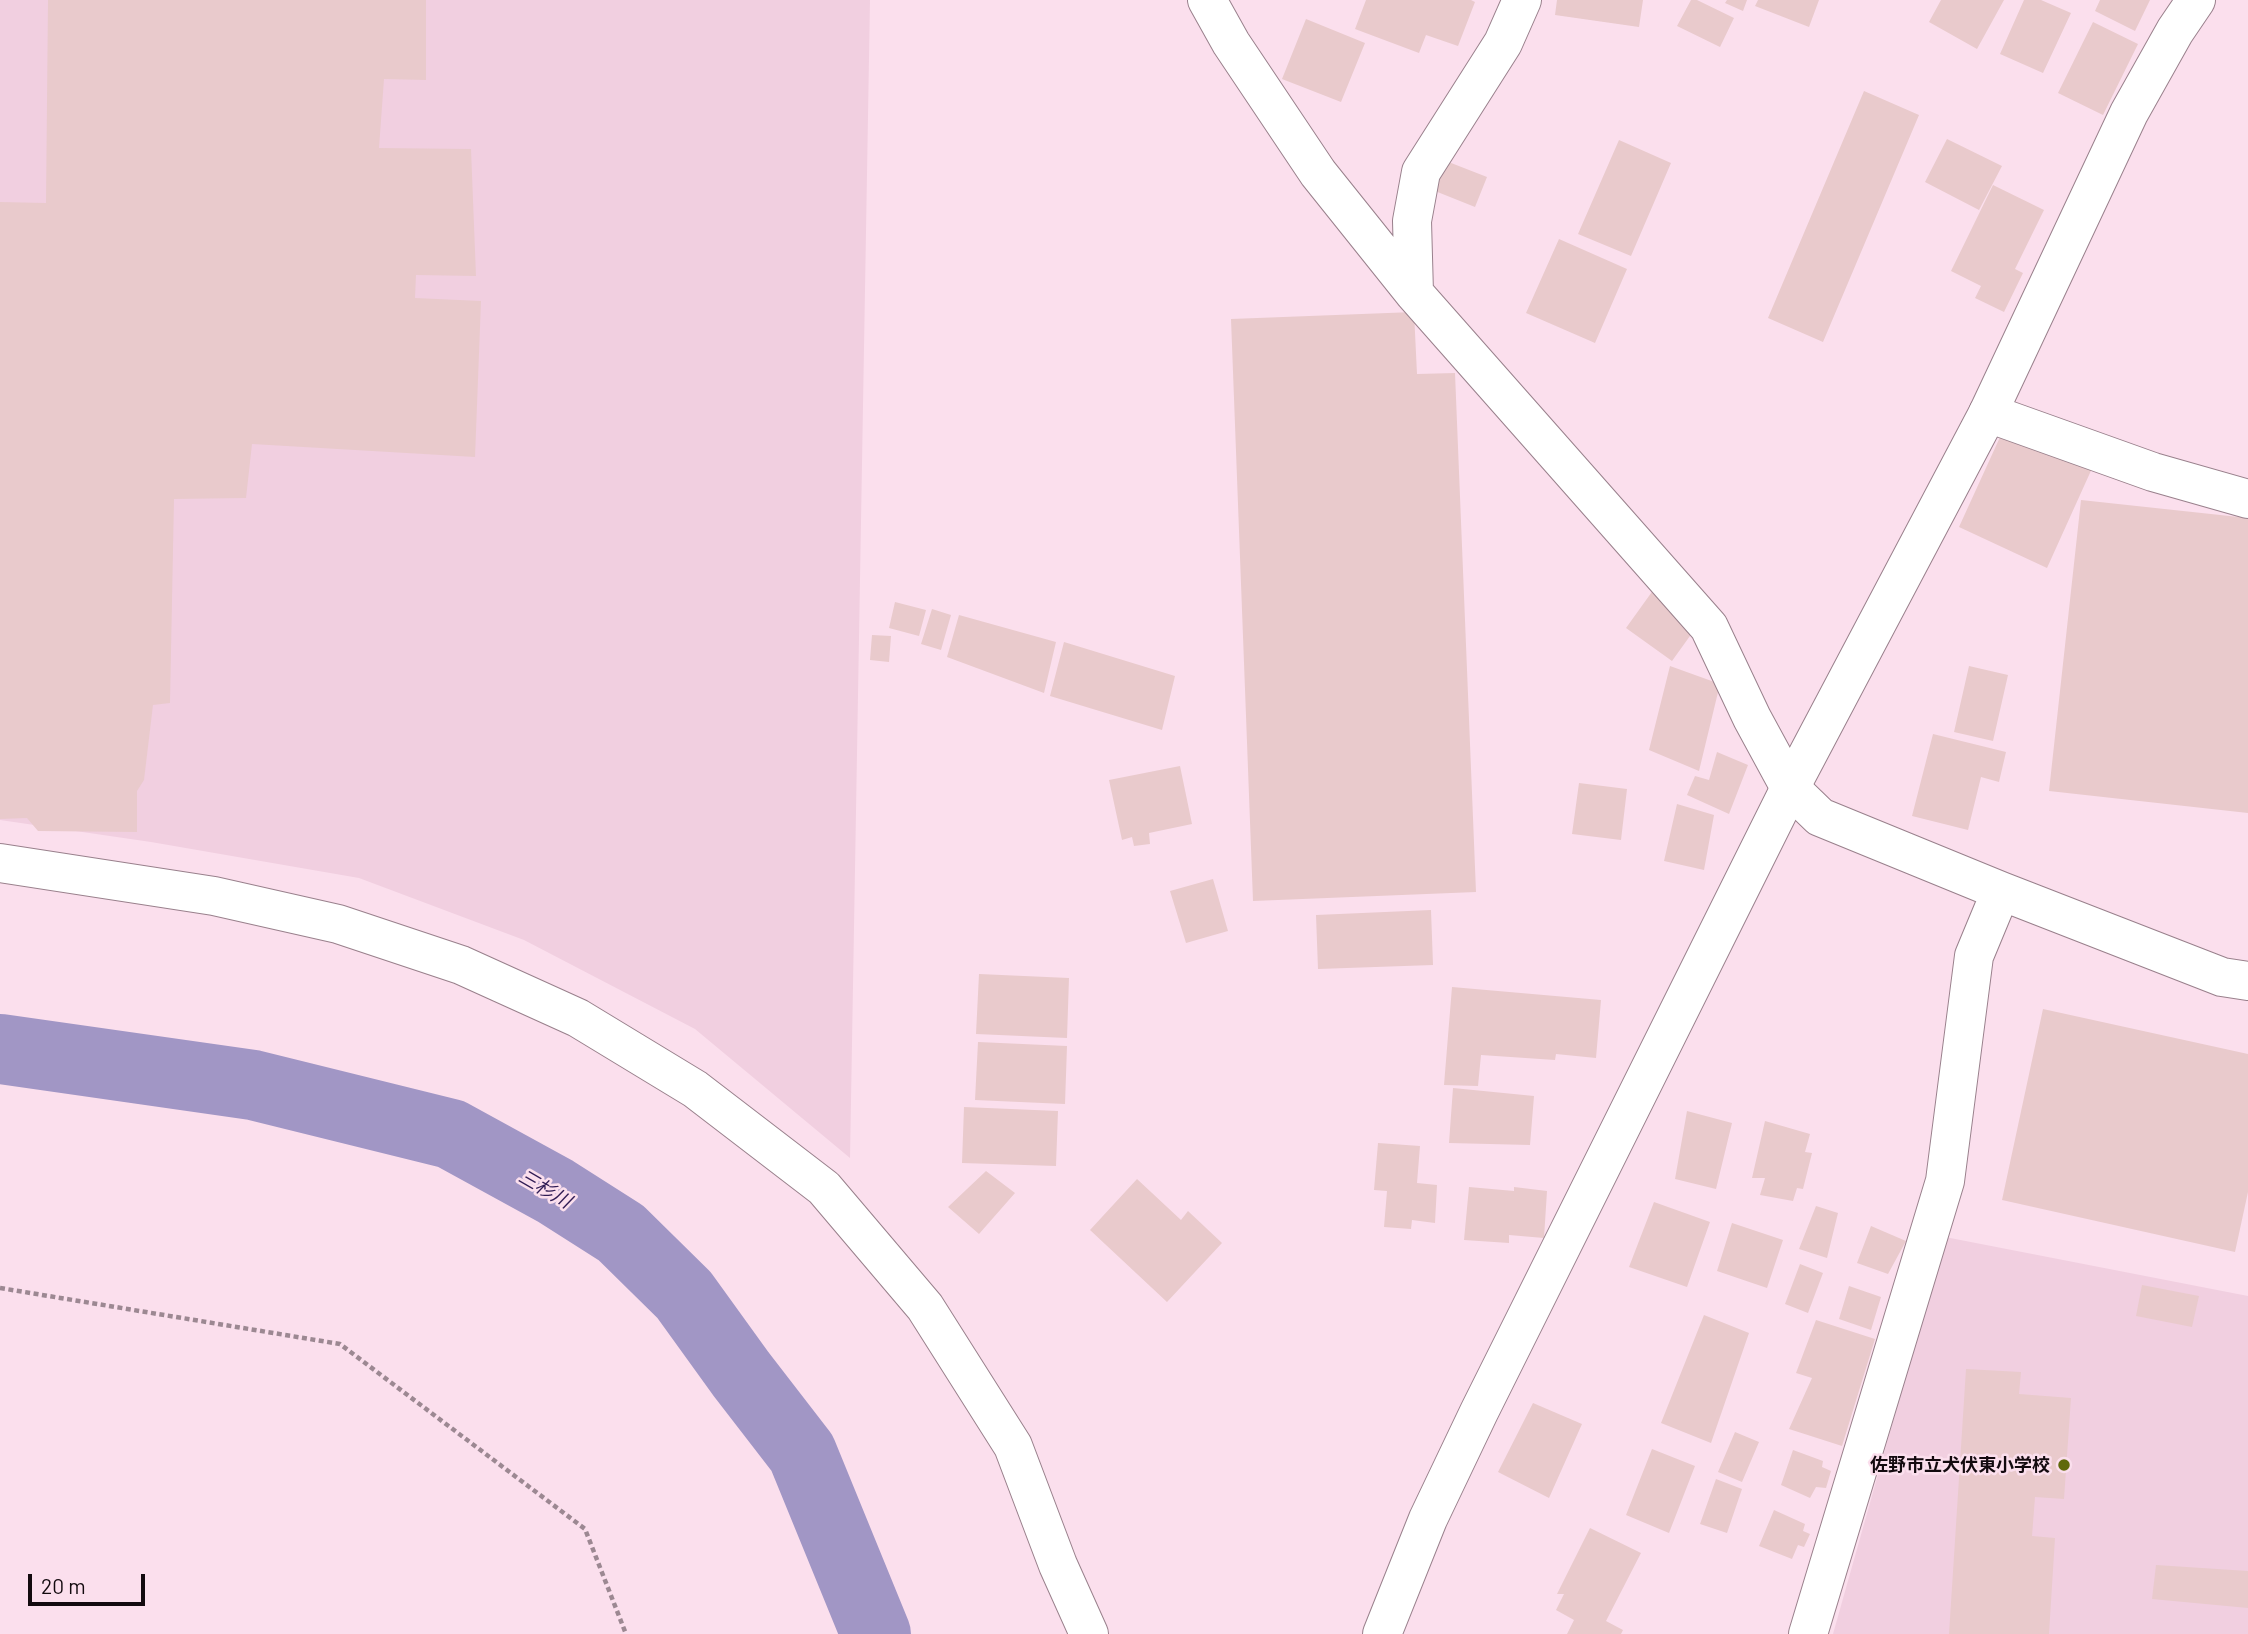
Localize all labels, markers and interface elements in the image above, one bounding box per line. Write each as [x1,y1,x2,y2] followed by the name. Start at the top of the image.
[515,1165,575,1213] water label: 三杉川
[1870,1454,2050,1476] place label: 佐野市立犬伏東小学校
[2056,1457,2072,1473] marker: 佐野市立犬伏東小学校
[32,1560,149,1604] scale bar
[41,1573,86,1598] text: 20 m

